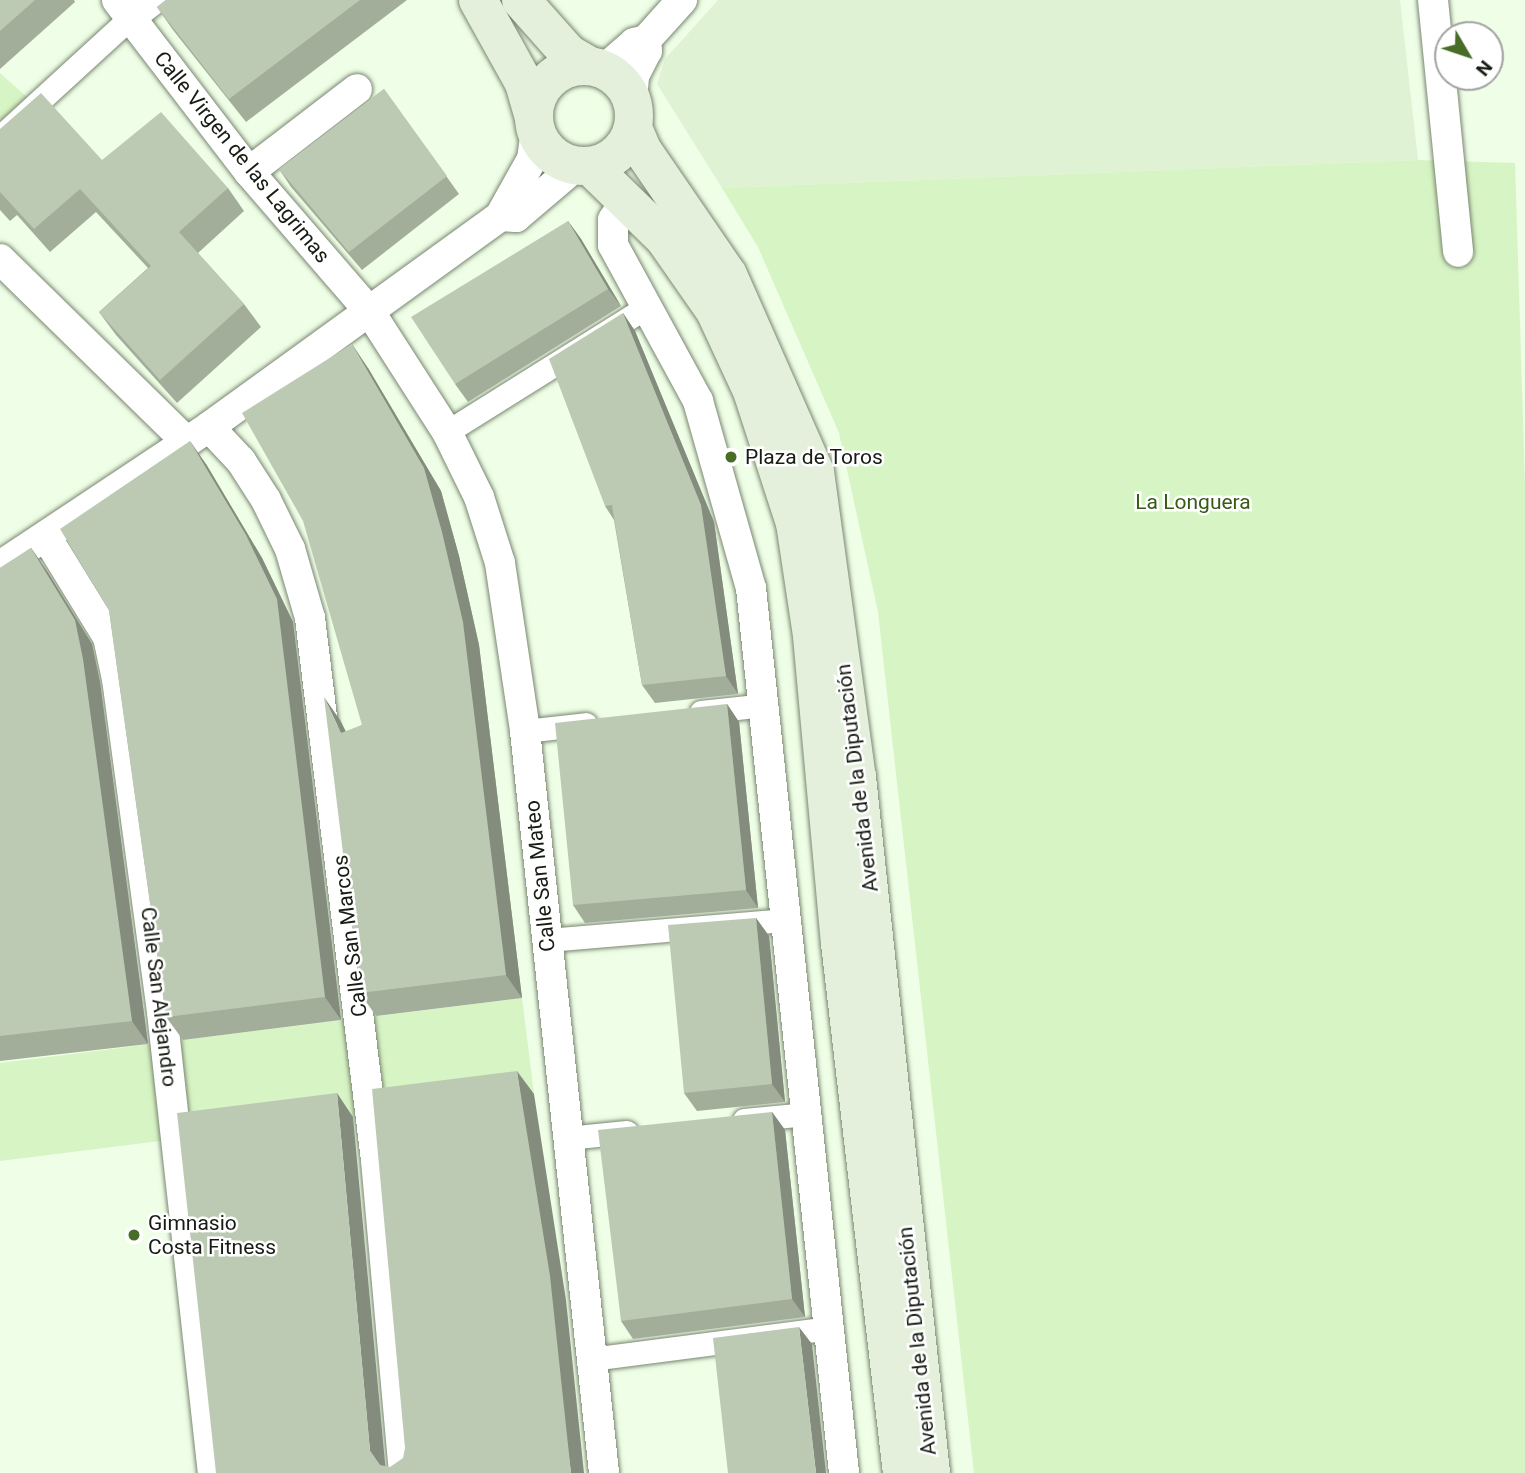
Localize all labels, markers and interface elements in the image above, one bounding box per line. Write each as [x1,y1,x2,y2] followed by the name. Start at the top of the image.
[1434,21,1504,91] north arrow
[149,46,335,268] street label: Calle Virgen de las Lagrimas
[1471,56,1497,81] text: N
[745,444,883,470] place label: Plaza de Toros
[723,449,739,465] marker: Plaza de Toros
[1135,489,1251,515] park label: La Longuera
[830,662,884,894] street label: Avenida de la Diputación
[520,799,560,953] street label: Calle San Mateo
[328,854,372,1018] street label: Calle San Marcos
[135,906,183,1088] street label: Calle San Alejandro
[148,1210,276,1260] place label: Gimnasio Costa Fitness
[892,1225,942,1457] street label: Avenida de la Diputación
[126,1227,142,1243] marker: Gimnasio Costa Fitness

